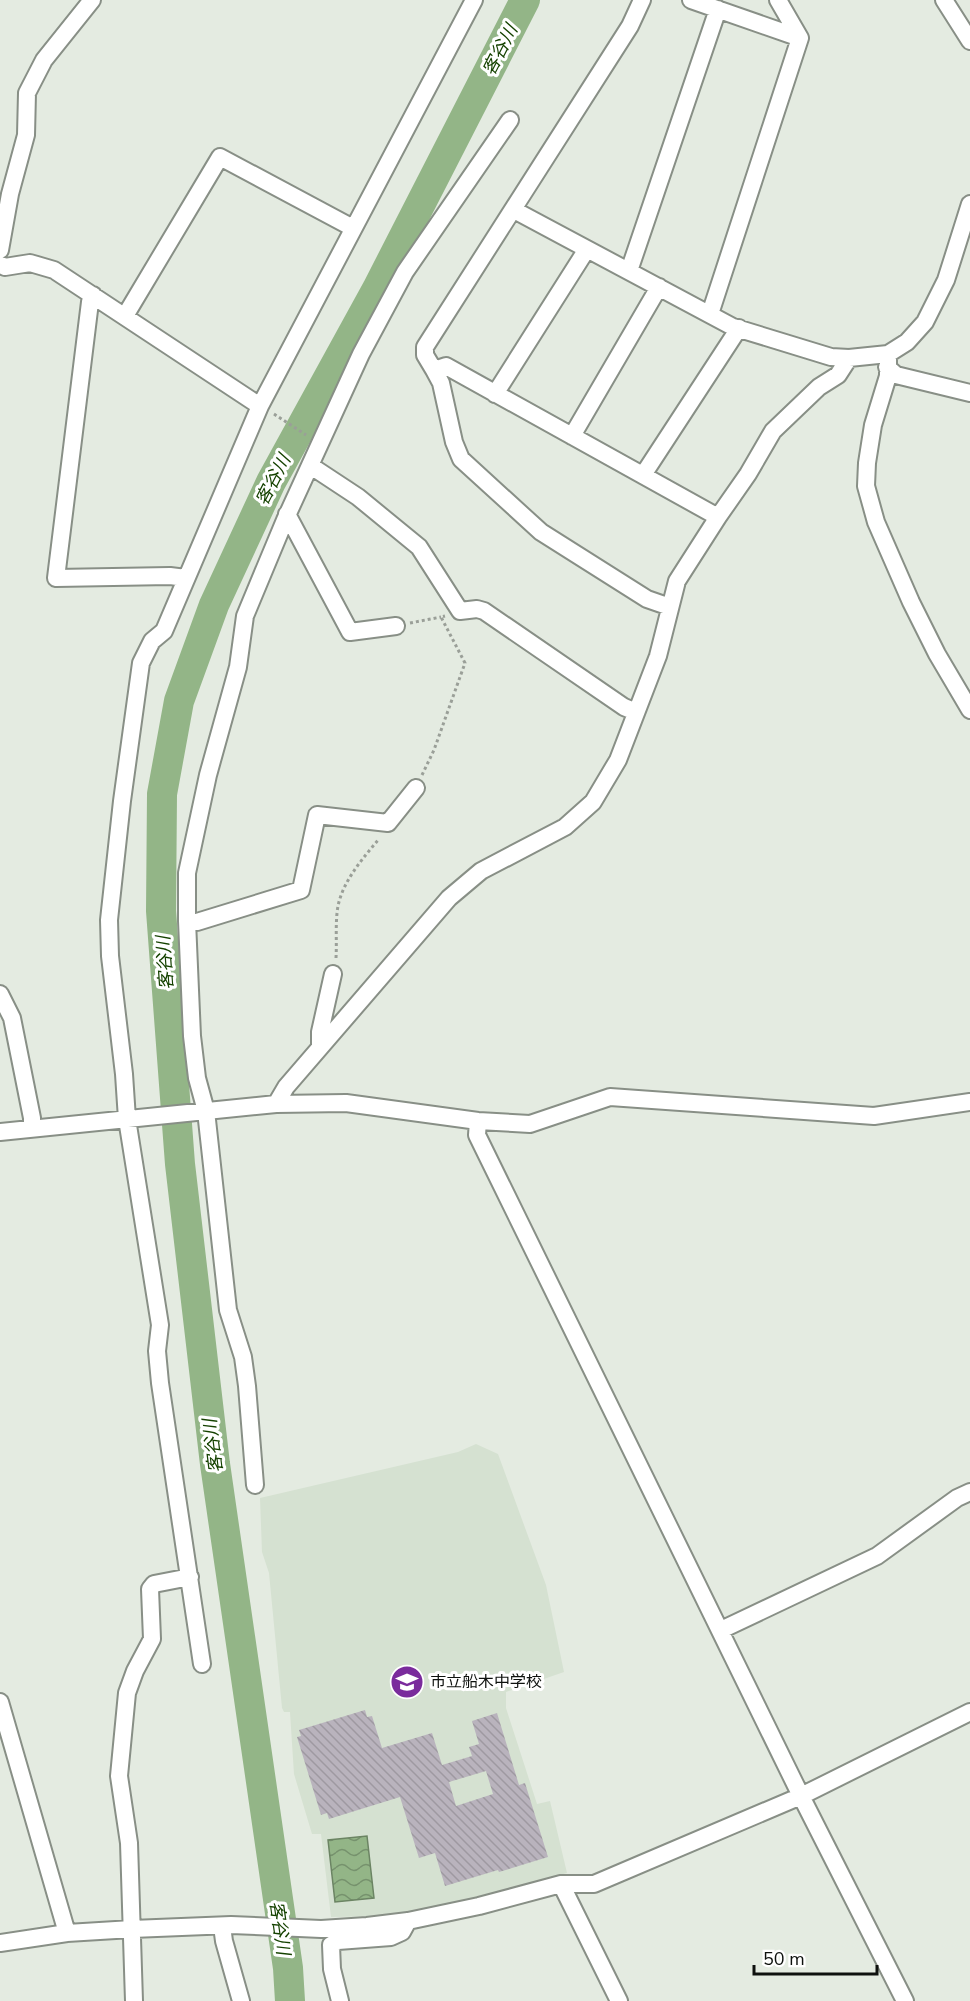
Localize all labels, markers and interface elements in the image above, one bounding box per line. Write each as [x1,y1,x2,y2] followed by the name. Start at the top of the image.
[477,19,524,80] water label: 客谷川
[250,449,297,510] water label: 客谷川
[151,933,179,991] water label: 客谷川
[198,1416,228,1474] water label: 客谷川
[389,1664,425,1700] school or university icon: 市立船木中学校
[430,1671,542,1693] place label: 市立船木中学校
[264,1900,296,1958] water label: 客谷川
[754,1938,877,1976] scale bar
[763,1947,805,1971] text: 50 m

